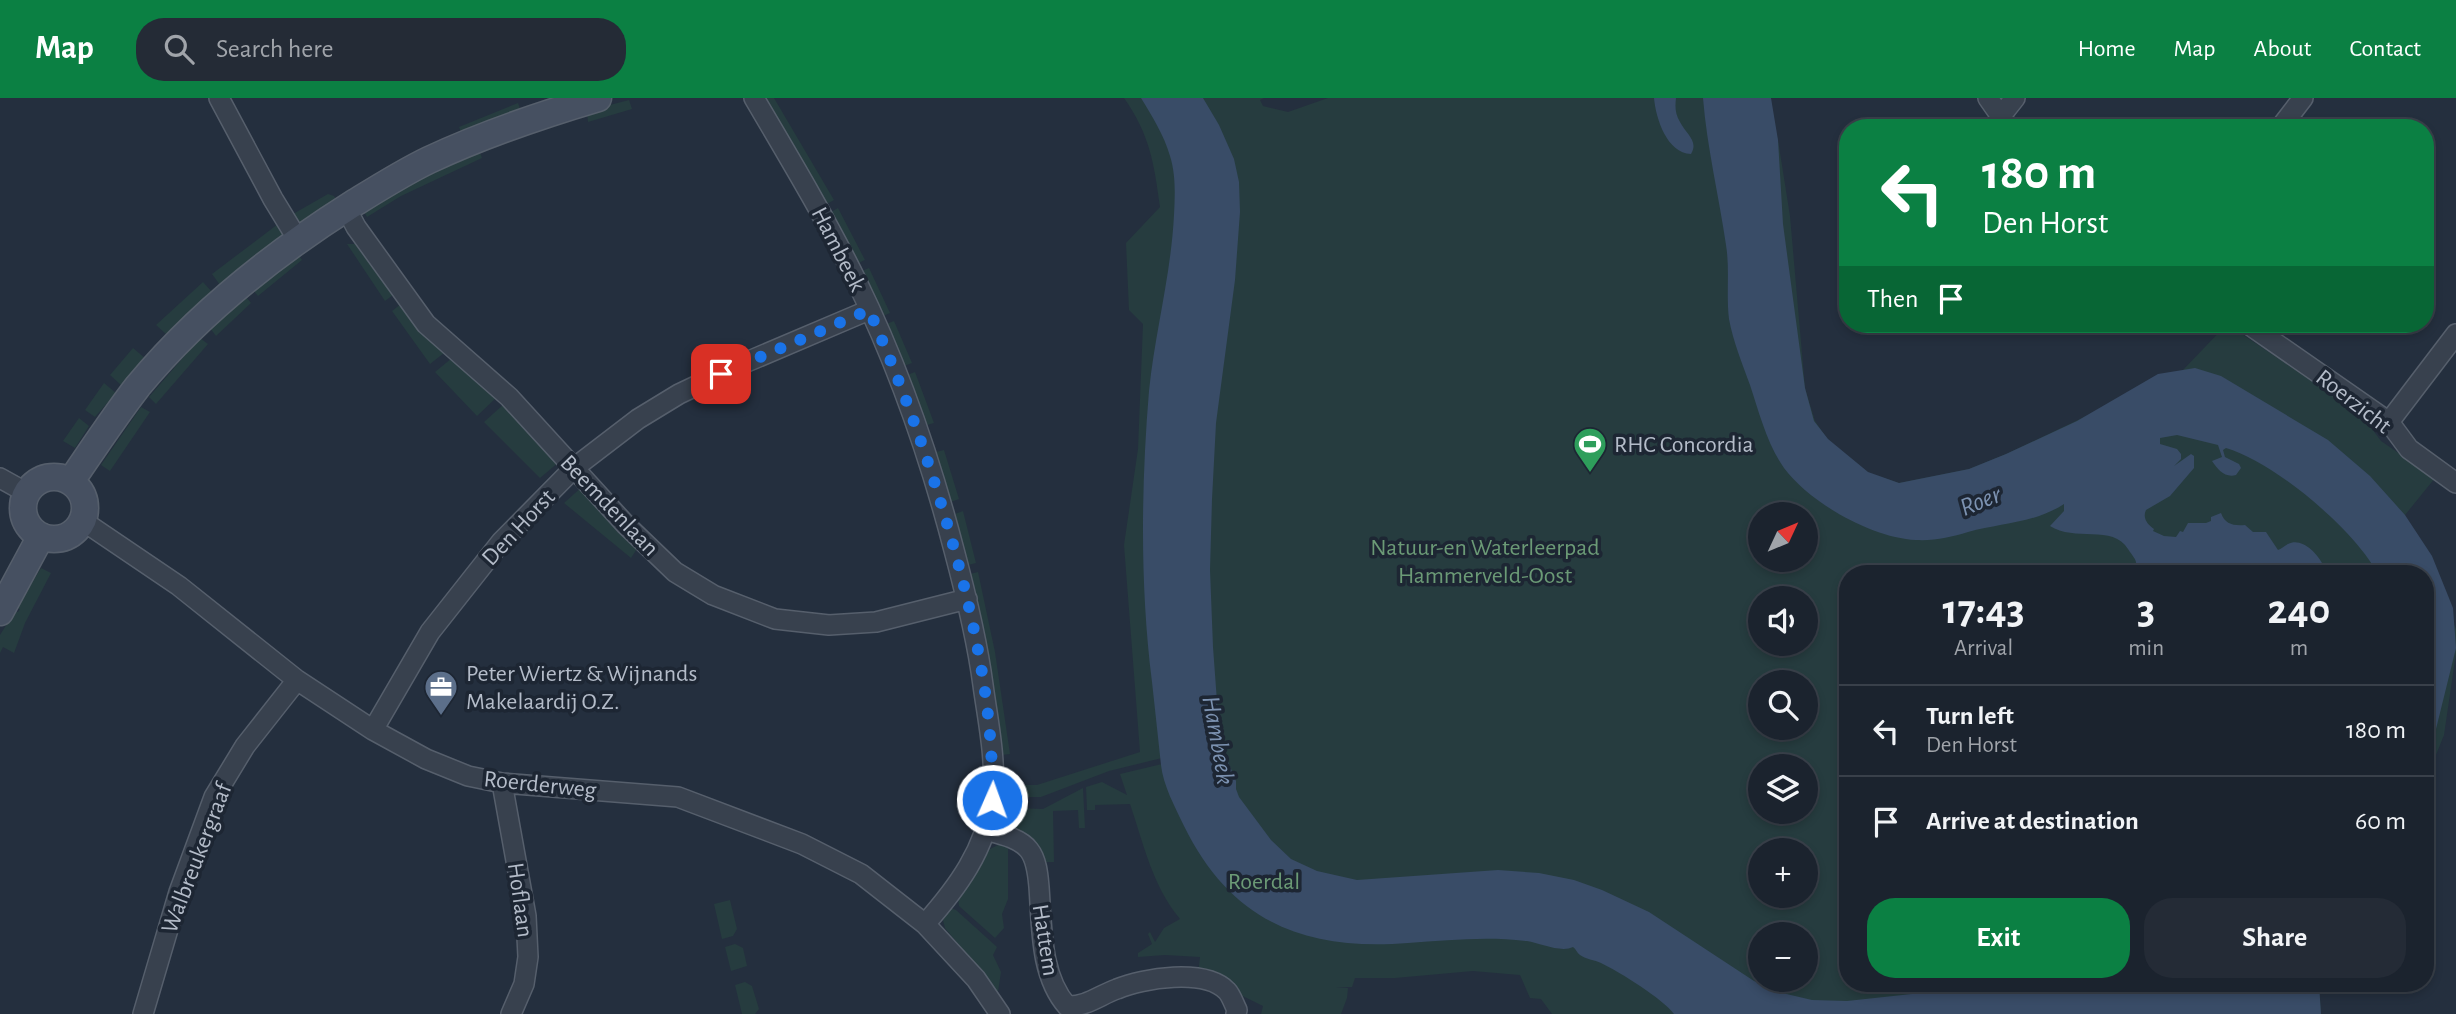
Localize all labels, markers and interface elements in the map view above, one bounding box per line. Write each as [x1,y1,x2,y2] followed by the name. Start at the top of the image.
[136,18,626,81] search box
[160,30,198,68] icon: search
[35,32,94,65] text: Map
[216,36,334,62] text: Search here
[2078,37,2136,61] text: Home
[2174,37,2216,61] text: Map
[2254,37,2311,61] text: About
[2349,37,2421,61] text: Contact
[1867,147,1958,238] icon: left
[1982,149,2096,198] text: 180 m
[807,203,870,296] street label: Hambeek
[1982,207,2108,239] text: Den Horst
[1932,280,1970,318] icon: arrive
[1867,286,1918,312] text: Then
[691,344,751,404] pin
[702,355,740,393] icon: arrive
[2311,365,2396,439] street label: Roerzicht
[1571,425,1609,474] sports icon: RHC Concordia
[1614,433,1754,457] place label: RHC Concordia
[555,451,663,561] street label: Beemdenlaan
[1956,480,2006,521] water label: Roer
[478,485,560,570] street label: Den Horst
[1748,502,1818,572] north arrow
[1748,502,1818,992] map controls
[1370,536,1600,588] park label: Natuur-en Waterleerpad Hammerveld-Oost
[1748,586,1818,656] button: sound
[1943,589,2025,631] text: 17:43
[2137,589,2155,631] text: 3
[2268,589,2330,631] text: 240
[1954,637,2013,660] text: Arrival
[2128,637,2164,660] text: min
[2290,637,2308,660] text: m
[466,662,697,714] place label: Peter Wiertz & Wijnands Makelaardij O.Z.
[422,668,460,717] office icon: Peter Wiertz & Wijnands Makelaardij O.Z.
[1748,670,1818,740] button: search
[1197,694,1239,787] water label: Hambeek
[1926,703,2014,729] text: Turn left
[1867,712,1905,750] icon: left
[2346,717,2406,743] text: 180 m
[1926,734,2017,757] text: Den Horst
[1748,754,1818,824] button: layers
[955,763,1029,837] position arrow
[482,767,598,803] street label: Roerderweg
[157,779,237,936] street label: Walbreukergraaf
[1867,803,1905,841] icon: arrive
[1926,808,2139,834] text: Arrive at destination
[2355,808,2406,834] text: 60 m
[1748,838,1818,908] button: +
[503,861,537,939] street label: Hoflaan
[1228,870,1300,894] park label: Roerdal
[1867,898,2130,978] button: Exit
[2144,898,2406,978] button: Share
[1028,903,1063,978] street label: Hattem
[1748,922,1818,992] button: −

